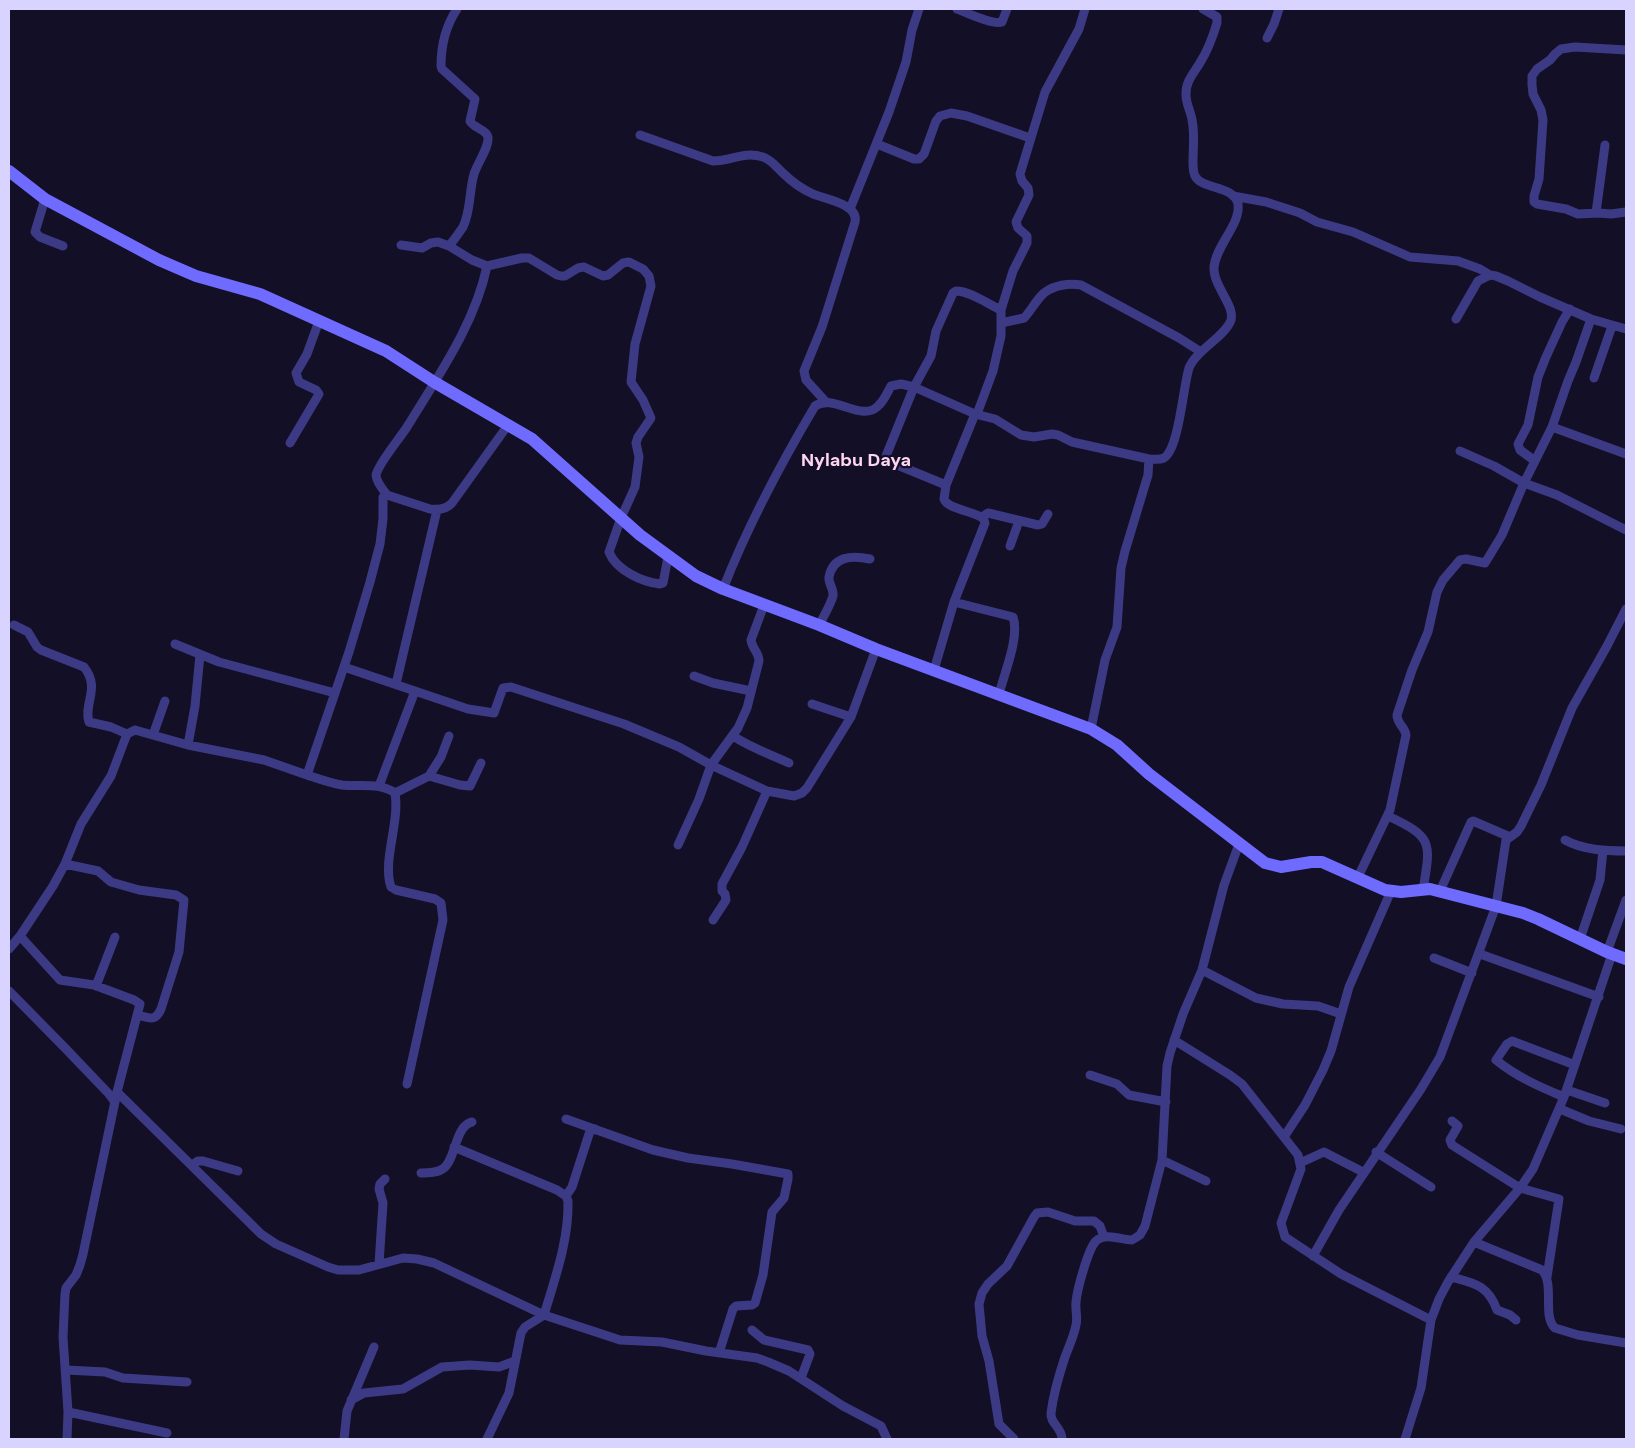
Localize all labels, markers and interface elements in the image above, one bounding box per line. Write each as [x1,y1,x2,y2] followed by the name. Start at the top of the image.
[801,450,911,472] district label: Nylabu Daya

